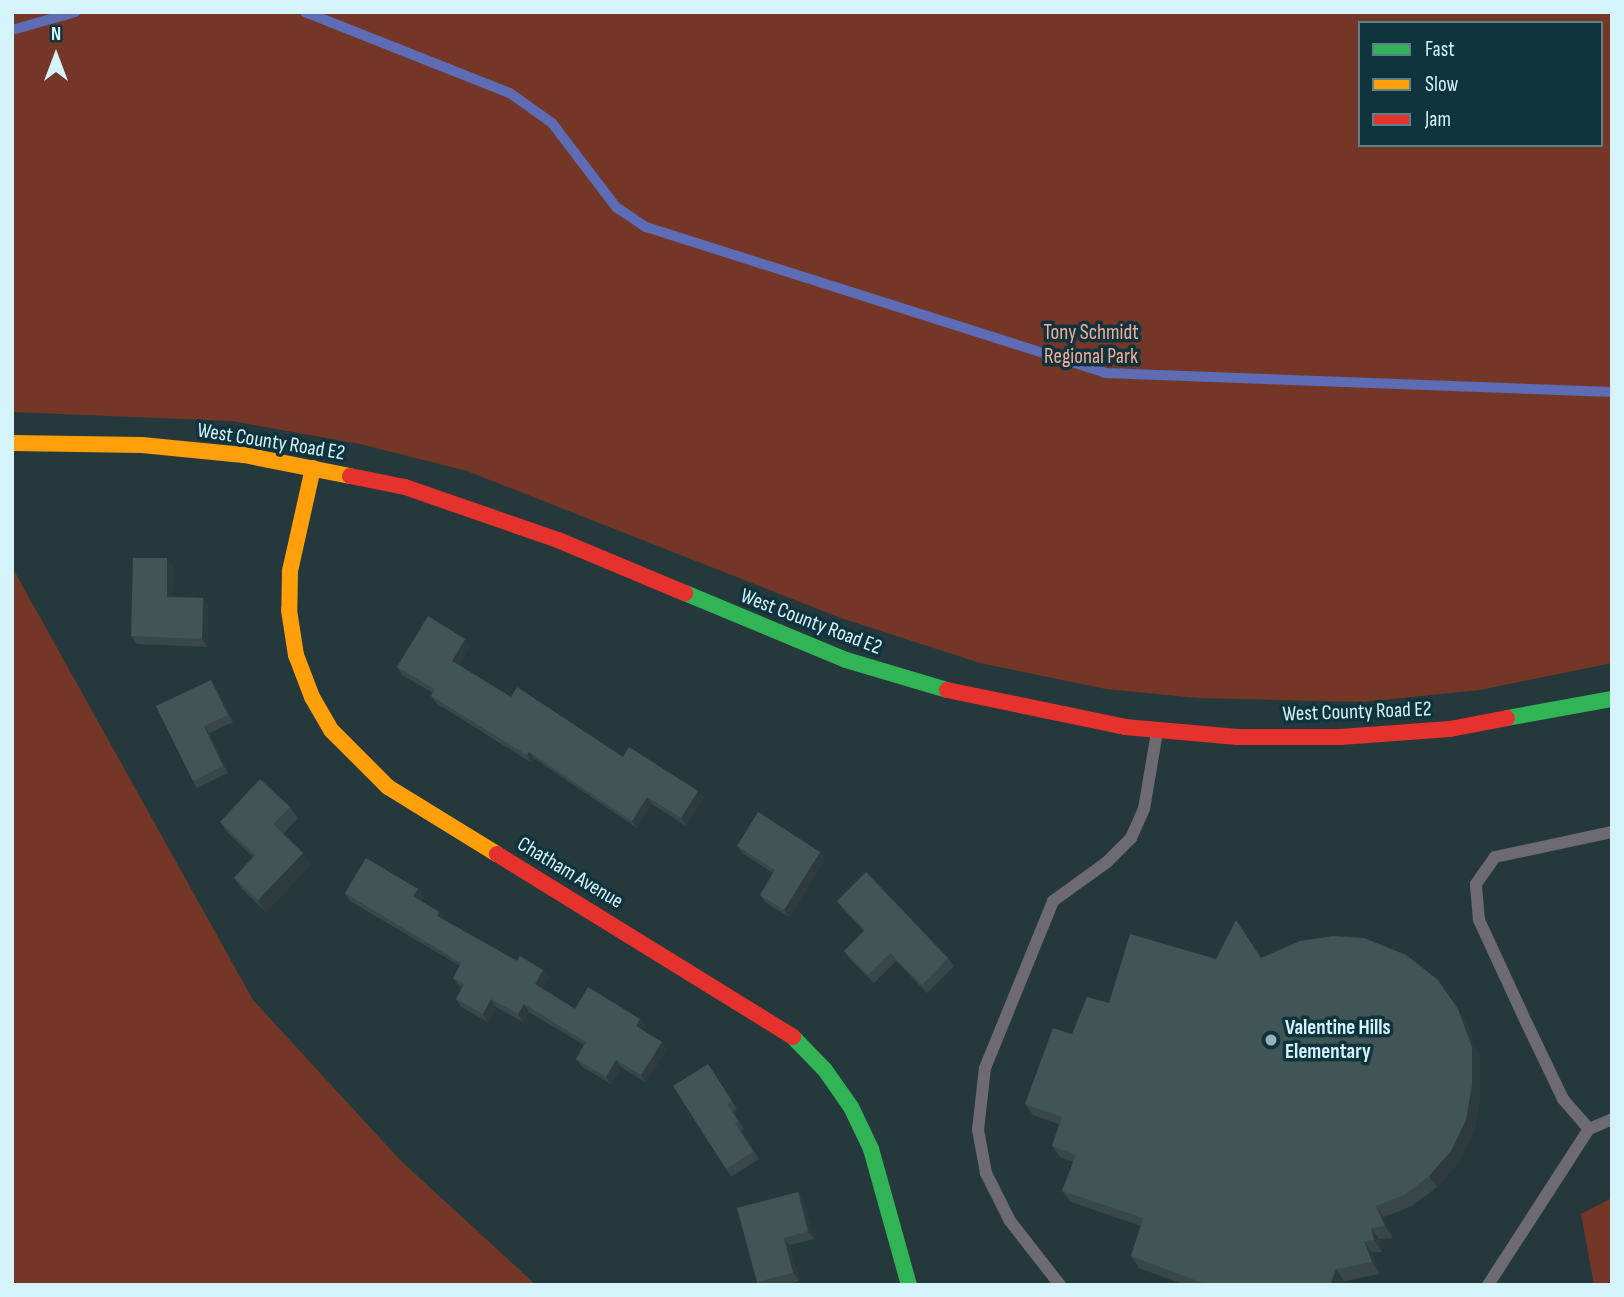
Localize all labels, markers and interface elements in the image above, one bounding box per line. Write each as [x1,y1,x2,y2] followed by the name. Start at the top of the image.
[21,21,91,91] north arrow
[1358,21,1603,147] legend
[51,23,61,46] text: N
[1425,37,1455,62] text: Fast
[1425,72,1458,97] text: Slow
[1425,107,1451,132] text: Jam
[1043,320,1139,370] park label: Tony Schmidt Regional Park
[195,418,347,466] street label: West County Road E2
[737,584,885,660] street label: West County Road E2
[1282,697,1432,727] street label: West County Road E2
[513,832,627,914] street label: Chatham Avenue
[1285,1015,1391,1065] place label: Valentine Hills Elementary
[1263,1032,1279,1048] marker: Valentine Hills Elementary

